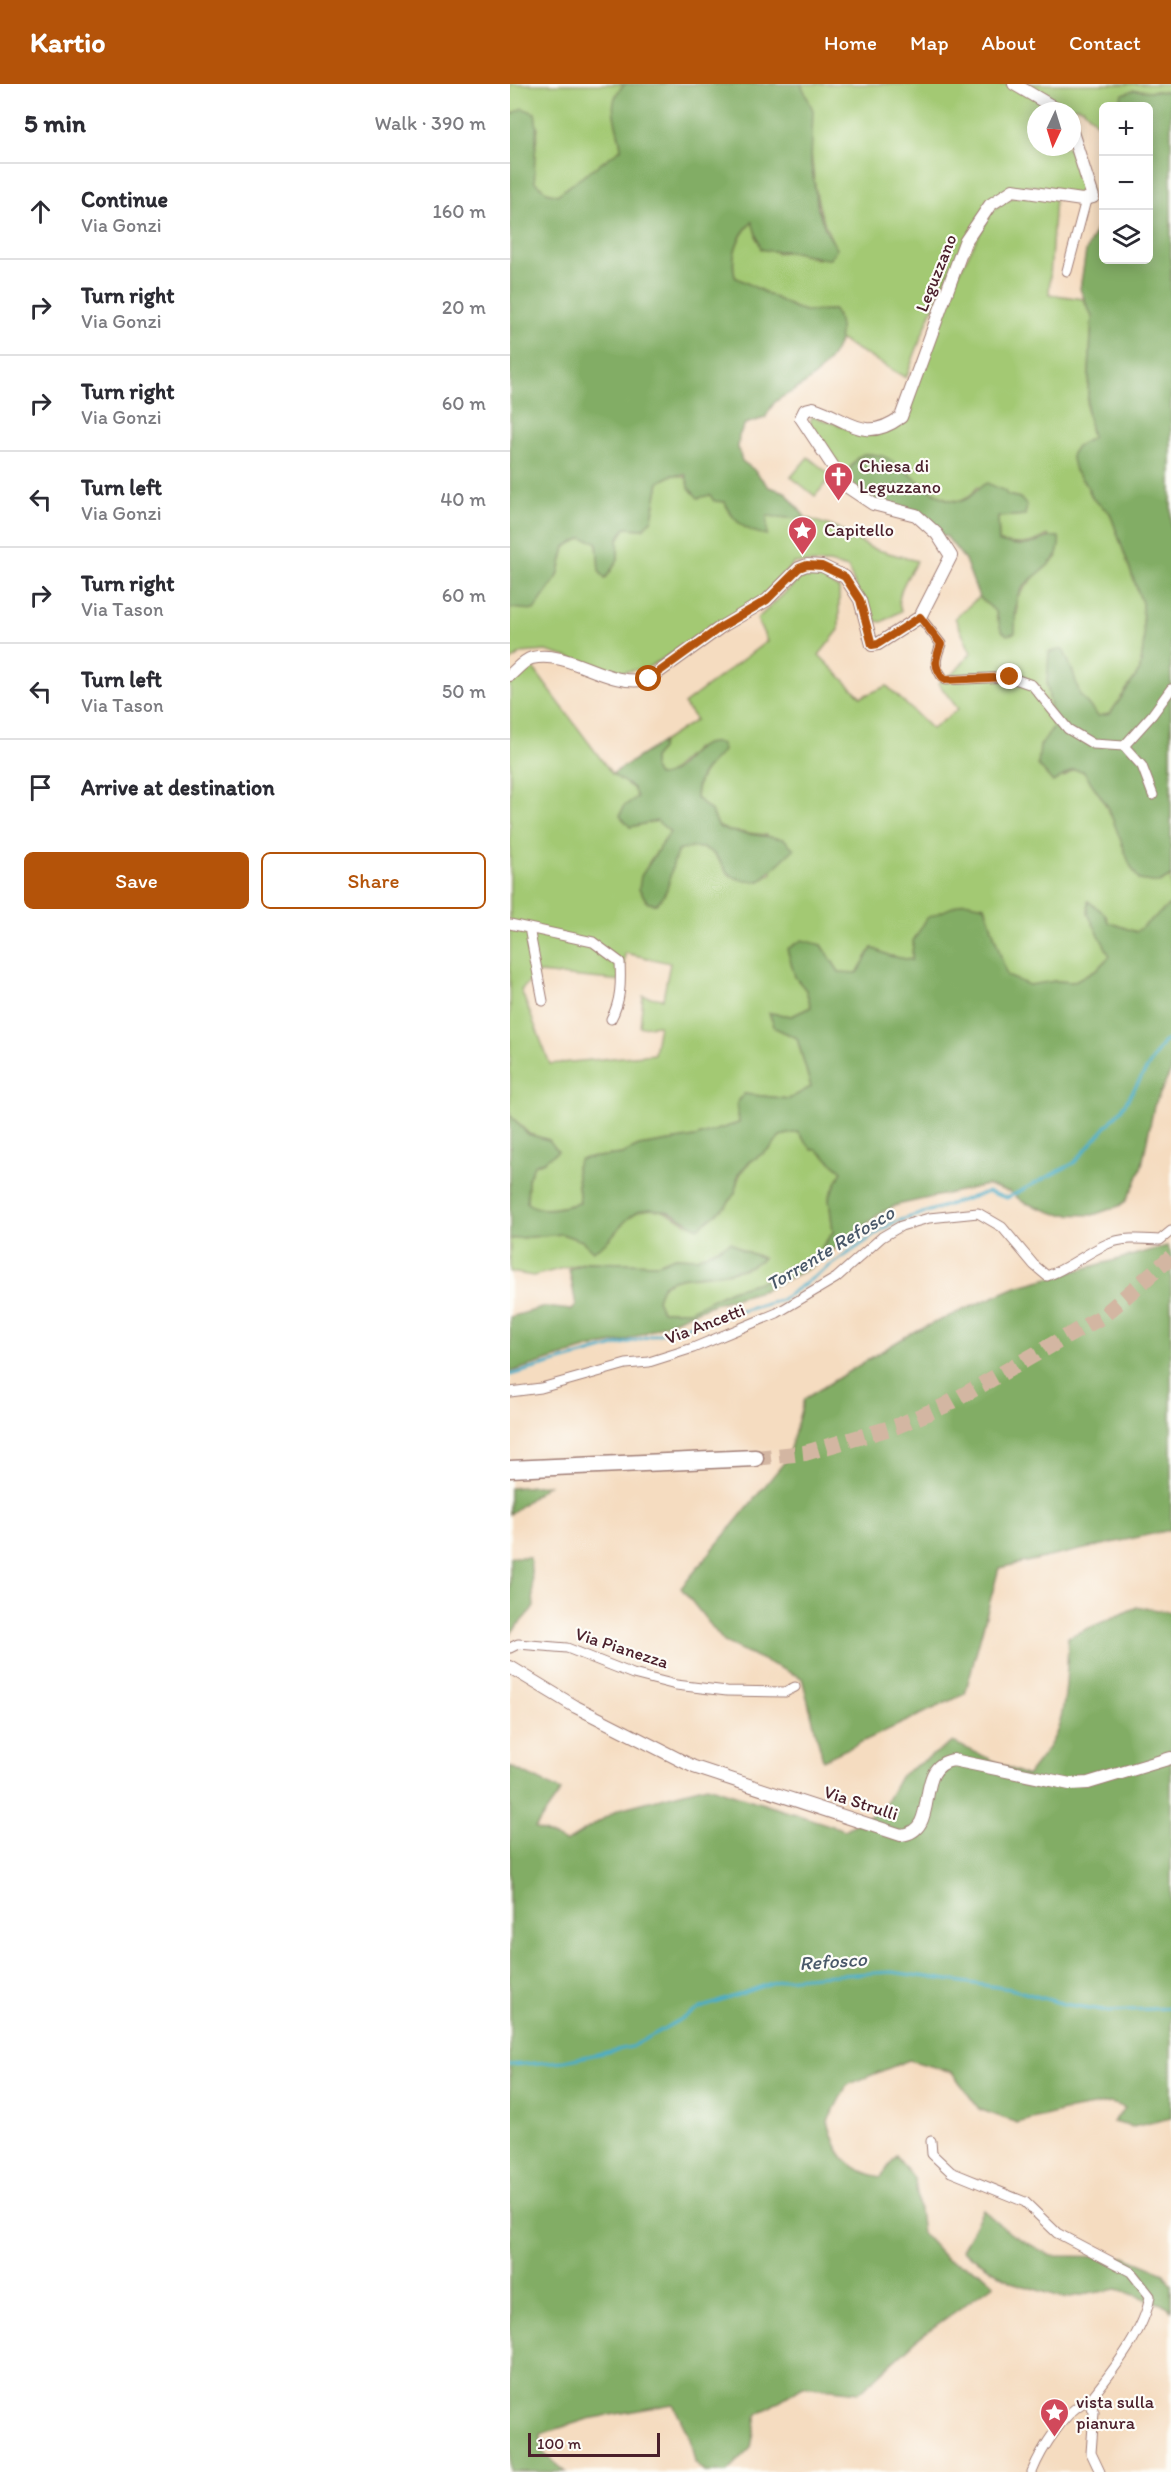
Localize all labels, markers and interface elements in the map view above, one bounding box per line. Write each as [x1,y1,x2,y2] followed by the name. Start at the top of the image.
[30,25,105,59] text: Kartio
[824,30,877,55] text: Home
[910,30,949,55] text: Map
[982,30,1036,55] text: About
[1069,30,1141,55] text: Contact
[1027,102,1081,156] north arrow
[1099,102,1153,264] map controls
[1099,102,1153,156] button: +
[24,107,86,139] text: 5 min
[375,111,486,135] text: Walk · 390 m
[1099,156,1153,210] button: −
[81,186,168,213] text: Continue
[24,195,57,228] icon: ahead
[433,199,486,223] text: 160 m
[1099,210,1153,264] button: layers
[81,213,162,237] text: Via Gonzi
[910,231,962,315] street label: Leguzzano
[81,282,175,309] text: Turn right
[24,291,57,324] icon: right
[442,295,486,319] text: 20 m
[81,309,162,333] text: Via Gonzi
[81,378,175,405] text: Turn right
[24,387,57,420] icon: right
[442,391,486,415] text: 60 m
[81,405,162,429] text: Via Gonzi
[859,455,941,498] place label: Chiesa di Leguzzano
[822,460,854,502] church icon: Chiesa di Leguzzano
[81,474,162,501] text: Turn left
[24,483,57,516] icon: left
[440,487,486,511] text: 40 m
[81,501,162,525] text: Via Gonzi
[787,514,819,556] place icon: Capitello
[824,519,894,541] place label: Capitello
[81,570,175,597] text: Turn right
[24,579,57,612] icon: right
[442,583,486,607] text: 60 m
[81,597,164,621] text: Via Tason
[996,663,1022,689] route end
[635,665,661,691] route start
[81,666,162,693] text: Turn left
[24,675,57,708] icon: left
[442,679,486,703] text: 50 m
[81,693,164,717] text: Via Tason
[24,771,57,804] icon: arrive
[81,774,275,801] text: Arrive at destination
[24,852,249,909] button: Save
[261,852,486,909] button: Share
[762,1200,899,1296] water label: Torrente Refosco
[662,1299,748,1349] street label: Via Ancetti
[572,1623,672,1674] street label: Via Pianezza
[821,1781,901,1825] street label: Via Strulli
[798,1947,868,1975] water label: Refosco
[1076,2391,1155,2434] place label: vista sulla pianura
[1039,2396,1071,2438] place icon: vista sulla pianura
[528,2430,660,2458] scale bar
[537,2434,581,2453] text: 100 m

